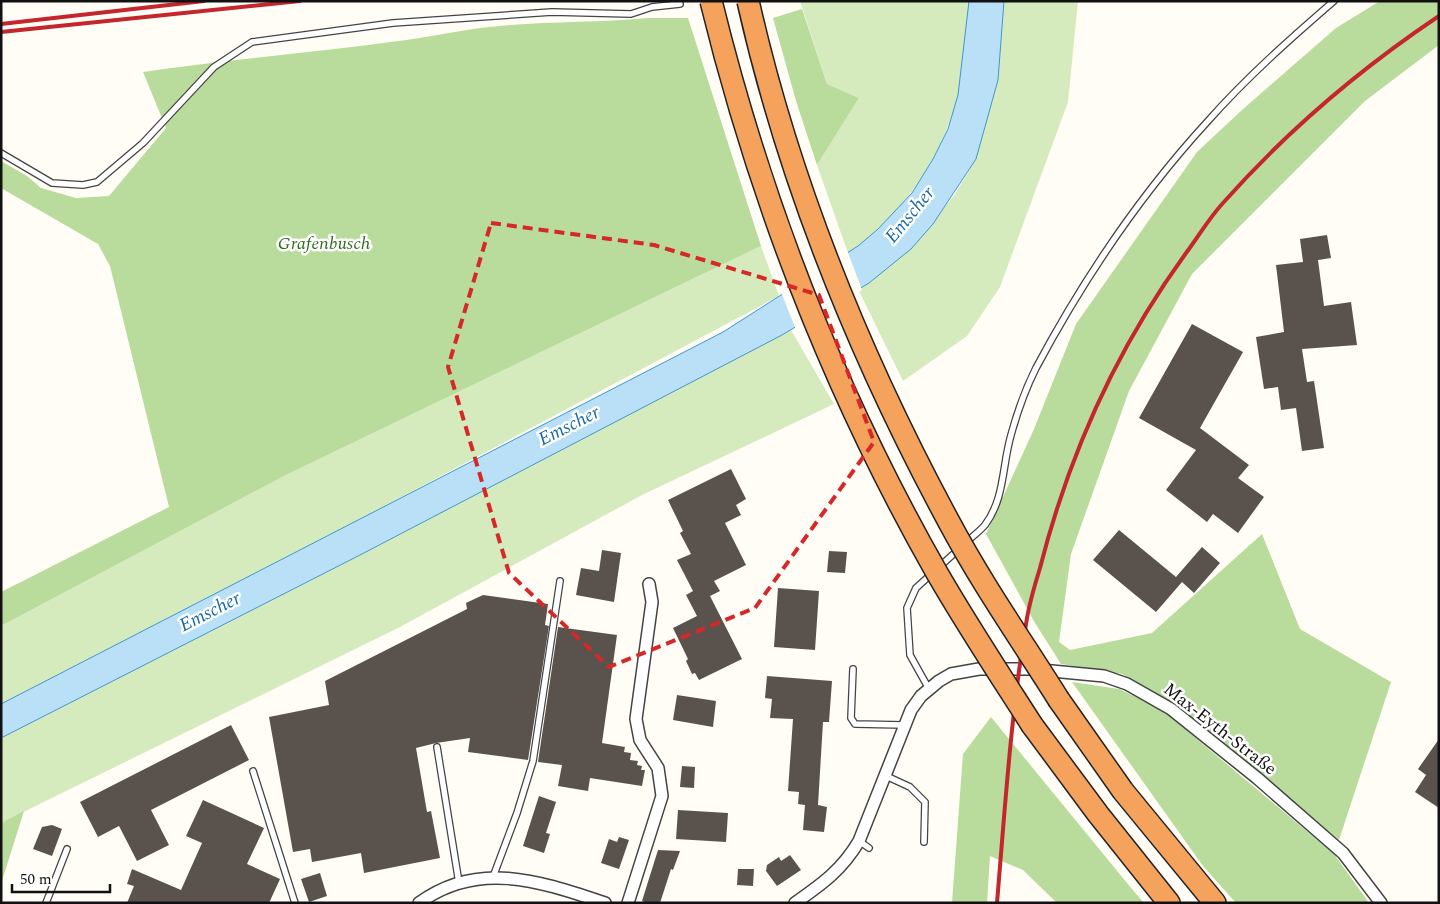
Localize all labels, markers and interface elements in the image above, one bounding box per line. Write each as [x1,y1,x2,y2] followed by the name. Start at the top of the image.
[878,180,942,250] water label: Emscher
[278,230,370,257] park label: Grafenbusch
[533,398,605,454] water label: Emscher
[174,584,246,640] water label: Emscher
[1158,676,1282,782] street label: Max-Eyth-Straße
[12,862,110,894] scale bar
[20,868,52,891] text: 50 m

